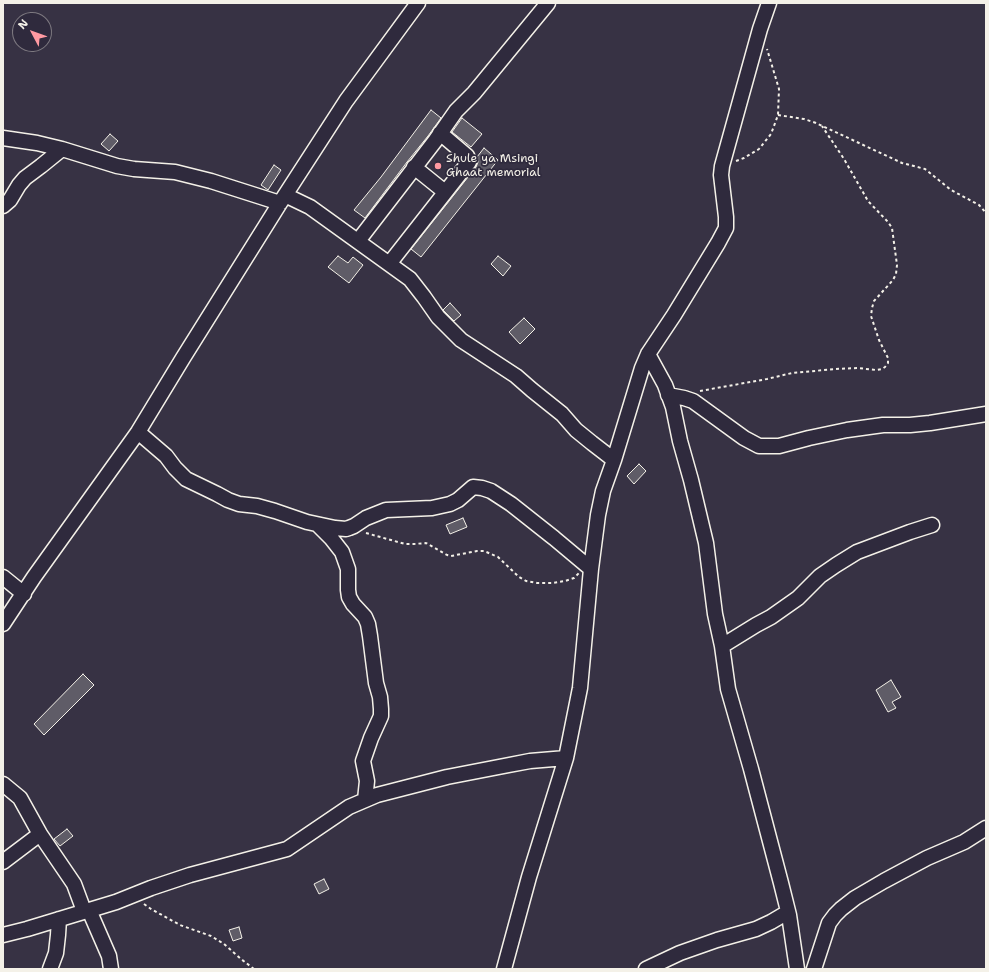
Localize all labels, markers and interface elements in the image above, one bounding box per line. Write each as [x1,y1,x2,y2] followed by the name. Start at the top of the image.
[12,12,52,52] north arrow
[15,16,32,33] text: N
[446,152,540,180] place label: Shule ya Msingi Ghaat memorial
[433,161,443,171] marker: Shule ya Msingi Ghaat memorial

